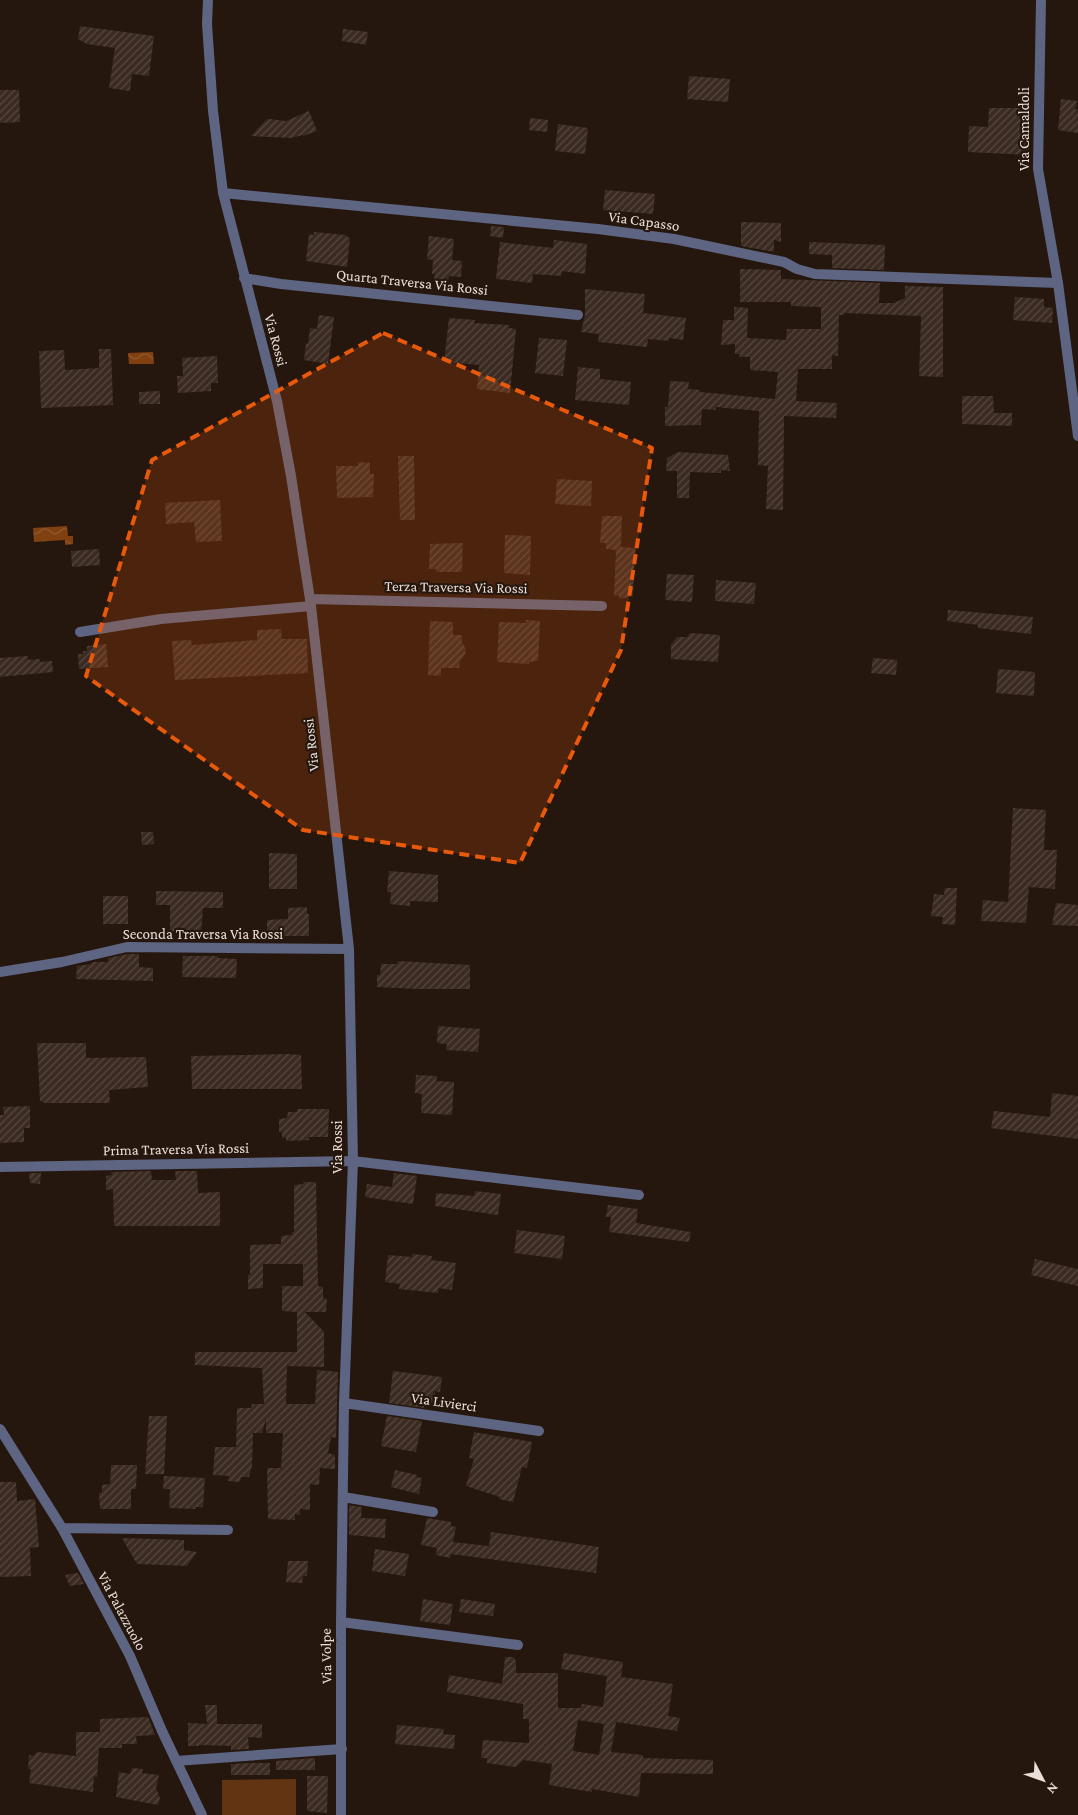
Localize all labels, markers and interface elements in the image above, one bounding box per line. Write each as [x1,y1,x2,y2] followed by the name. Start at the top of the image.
[1016,87,1032,171] street label: Via Camaldoli
[607,208,681,235] street label: Via Capasso
[335,266,489,298] street label: Quarta Traversa Via Rossi
[261,312,291,368] street label: Via Rossi
[384,578,528,596] street label: Terza Traversa Via Rossi
[300,718,322,772] street label: Via Rossi
[123,926,283,942] street label: Seconda Traversa Via Rossi
[329,1120,345,1174] street label: Via Rossi
[103,1140,249,1158] street label: Prima Traversa Via Rossi
[410,1389,478,1415] street label: Via Livierci
[95,1569,149,1653] street label: Via Palazzuolo
[318,1628,335,1684] street label: Via Volpe
[1018,1755,1068,1805] north arrow
[1043,1780,1062,1798] text: N

